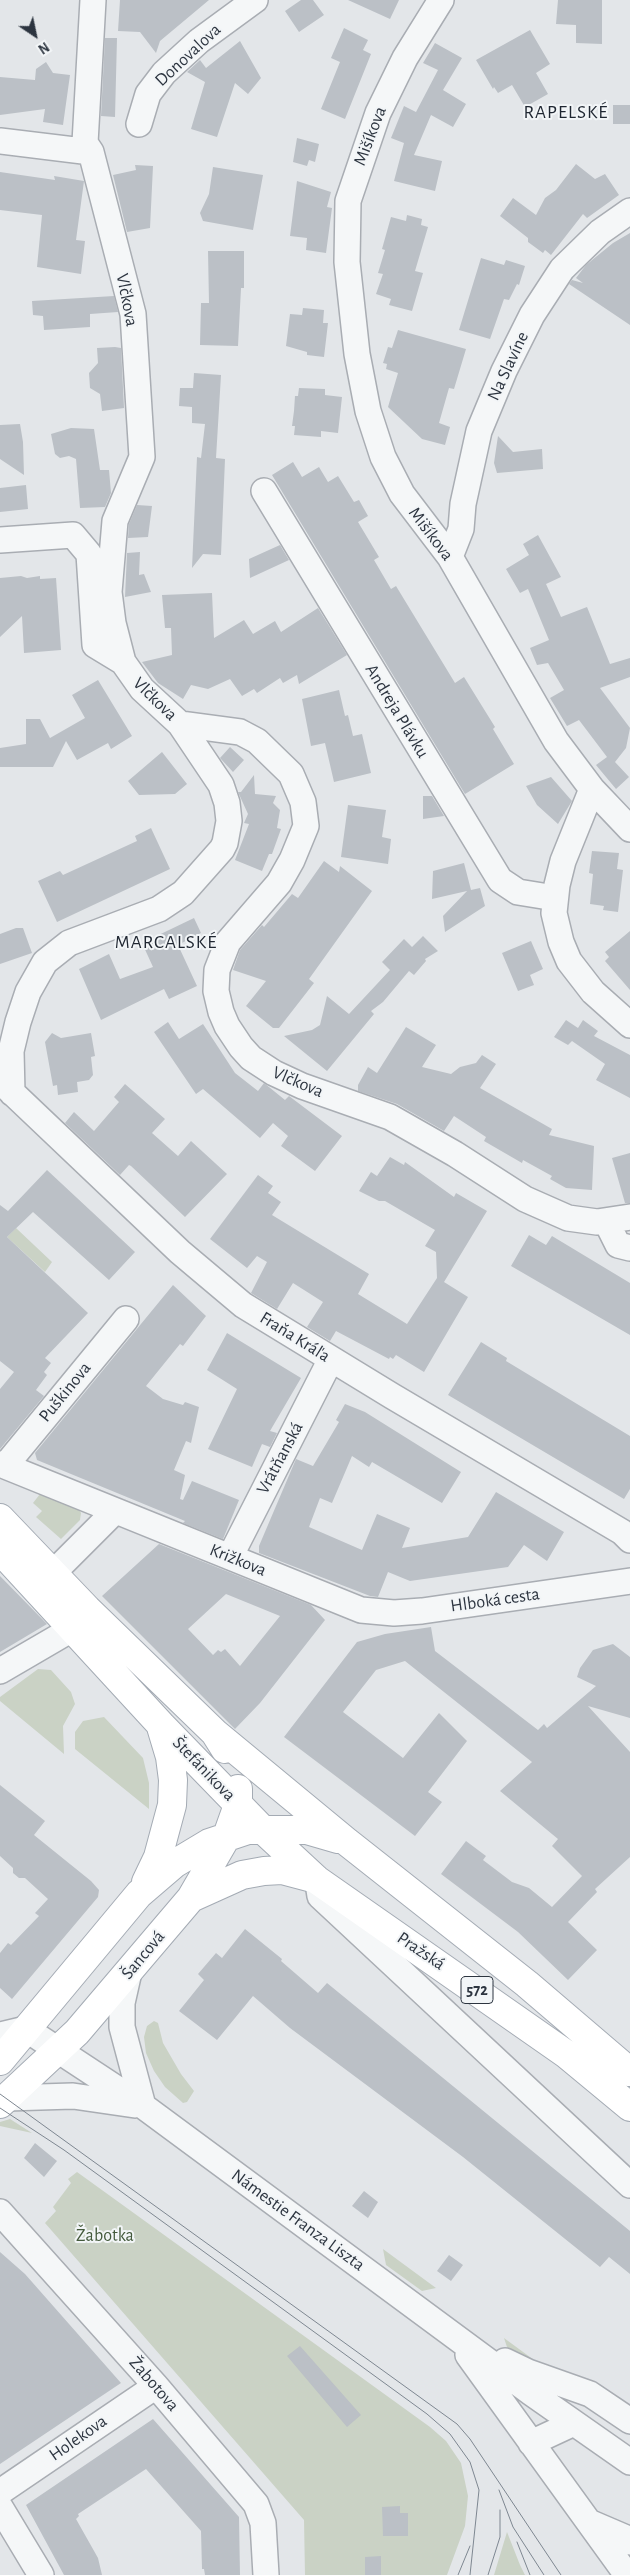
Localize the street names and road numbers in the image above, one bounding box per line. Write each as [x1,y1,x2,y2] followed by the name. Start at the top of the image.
[150,19,226,91] street label: Donovalova
[349,103,391,169] street label: Mišíkova
[111,272,143,328] street label: Vlčkova
[483,328,533,404] street label: Na Slavíne
[404,503,458,565] street label: Mišíkova
[360,660,434,762] street label: Andreja Plávku
[128,673,182,725] street label: Vlčkova
[269,1062,327,1102] street label: Vlčkova
[256,1307,334,1367] street label: Fraňa Kráľa
[34,1358,96,1426] street label: Puškinova
[252,1418,308,1498] street label: Vrátňanská
[206,1539,270,1581] street label: Križkova
[449,1583,541,1617] street label: Hlboká cesta
[168,1732,240,1806] street label: Štefánikova
[116,1926,170,1984] street label: Šancová
[393,1927,449,1975] street label: Pražská
[461,1976,493,2004] road number: 572
[227,2164,369,2276] street label: Námestie Franza Liszta
[124,2352,184,2416] street label: Žabotova
[45,2410,111,2466] street label: Holekova

